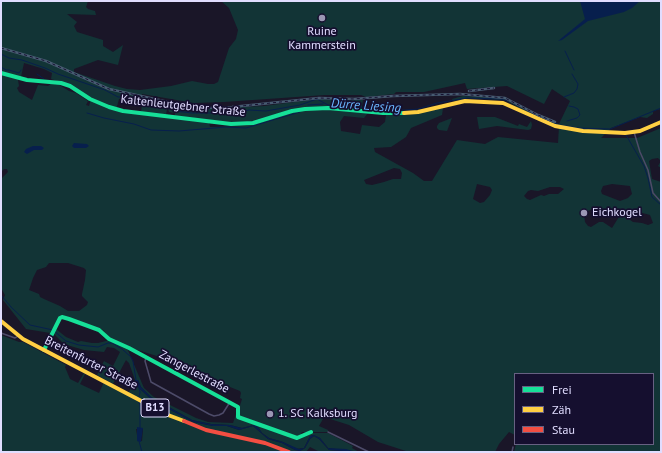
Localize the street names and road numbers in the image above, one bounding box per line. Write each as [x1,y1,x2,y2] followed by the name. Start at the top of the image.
[120,92,246,120] street label: Kaltenleutgebner Straße
[42,333,140,393] street label: Breitenfurter Straße
[156,347,232,397] street label: Zangerlestraße
[141,399,169,417] road number: B13

